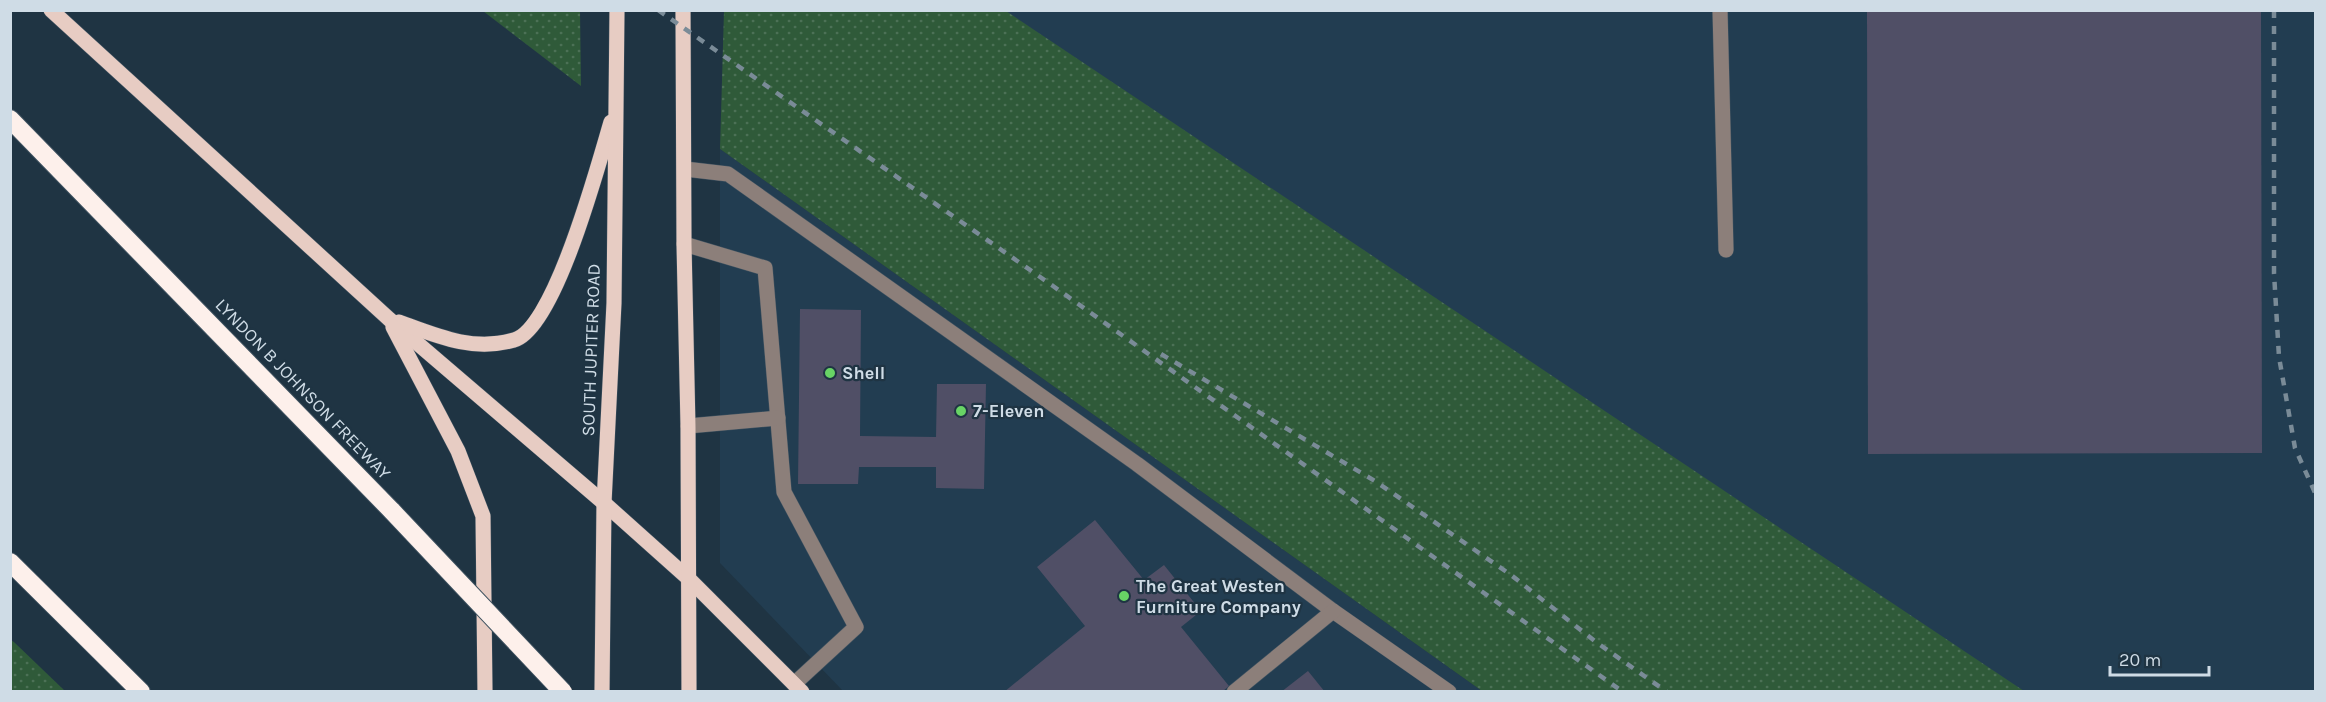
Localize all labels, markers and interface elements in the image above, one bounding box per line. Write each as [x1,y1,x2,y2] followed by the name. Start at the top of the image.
[577,263,605,437] street label: SOUTH JUPITER ROAD
[211,294,395,484] street label: LYNDON B JOHNSON FREEWAY
[842,362,885,384] place label: Shell
[823,366,837,380] marker: Shell
[973,400,1044,422] place label: 7-Eleven
[954,404,968,418] marker: 7-Eleven
[1136,575,1301,618] place label: The Great Westen Furniture Company
[1117,589,1131,603] marker: The Great Westen Furniture Company
[2110,639,2209,677] scale bar
[2119,649,2161,671] text: 20 m

